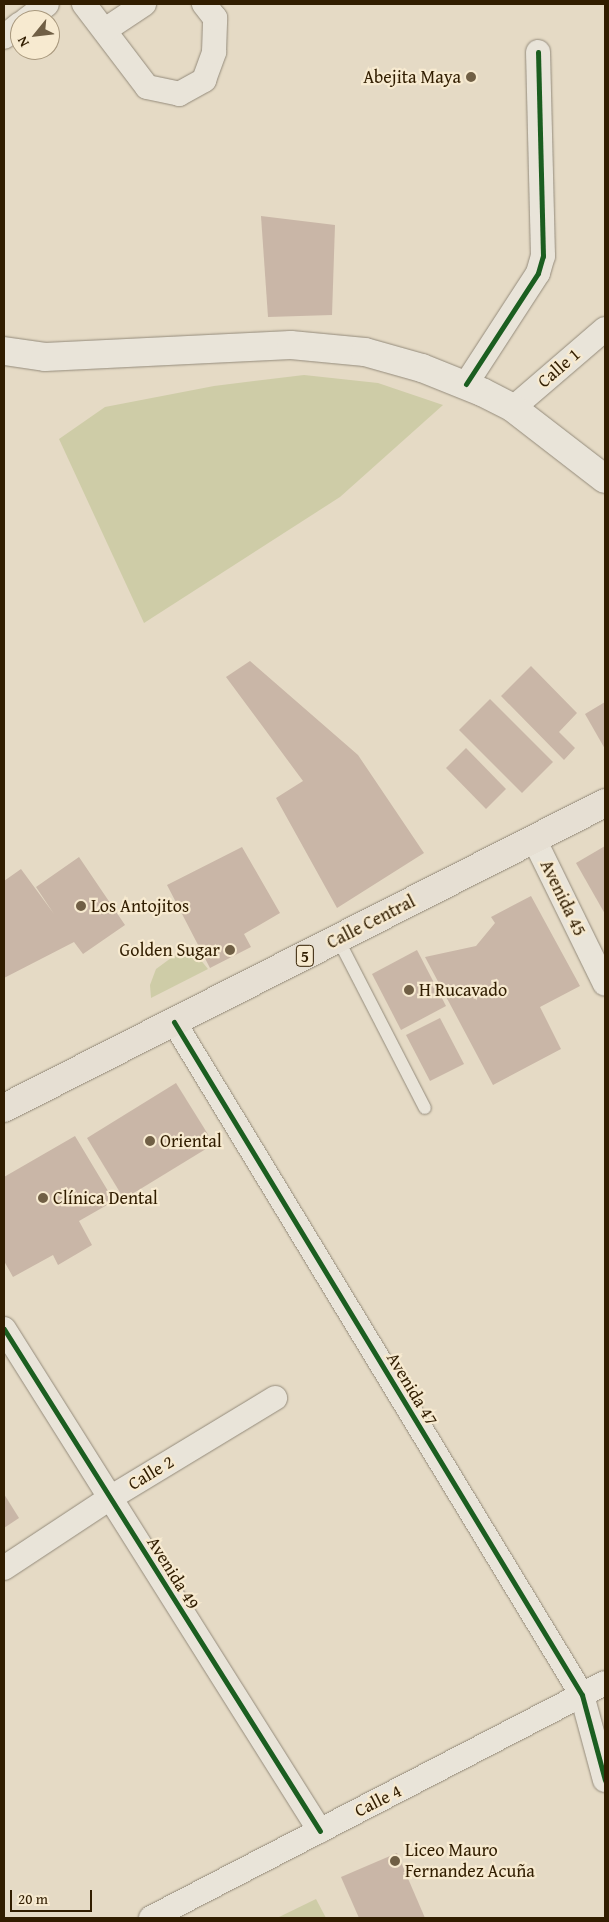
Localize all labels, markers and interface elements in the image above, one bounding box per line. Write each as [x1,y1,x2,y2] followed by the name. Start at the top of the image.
[10,10,60,60] north arrow
[12,33,34,51] text: N
[363,66,461,88] place label: Abejita Maya
[465,71,477,83] marker: Abejita Maya
[533,344,585,392] street label: Calle 1
[535,857,591,939] street label: Avenida 45
[323,891,419,953] street label: Calle Central
[91,895,189,917] place label: Los Antojitos
[75,900,87,912] marker: Los Antojitos
[120,939,220,961] place label: Golden Sugar
[295,942,315,969] road number: 5
[224,944,236,956] marker: Golden Sugar
[419,979,507,1001] place label: H Rucavado
[403,984,415,996] marker: H Rucavado
[160,1130,222,1152] place label: Oriental
[144,1135,156,1147] marker: Oriental
[53,1187,158,1209] place label: Clínica Dental
[37,1192,49,1204] marker: Clínica Dental
[382,1348,442,1430] street label: Avenida 47
[124,1451,178,1495] street label: Calle 2
[142,1533,204,1613] street label: Avenida 49
[351,1780,405,1822] street label: Calle 4
[405,1840,535,1882] place label: Liceo Mauro Fernandez Acuña
[389,1855,401,1867] marker: Liceo Mauro Fernandez Acuña
[12,1880,95,1912] scale bar
[18,1888,48,1909] text: 20 m

